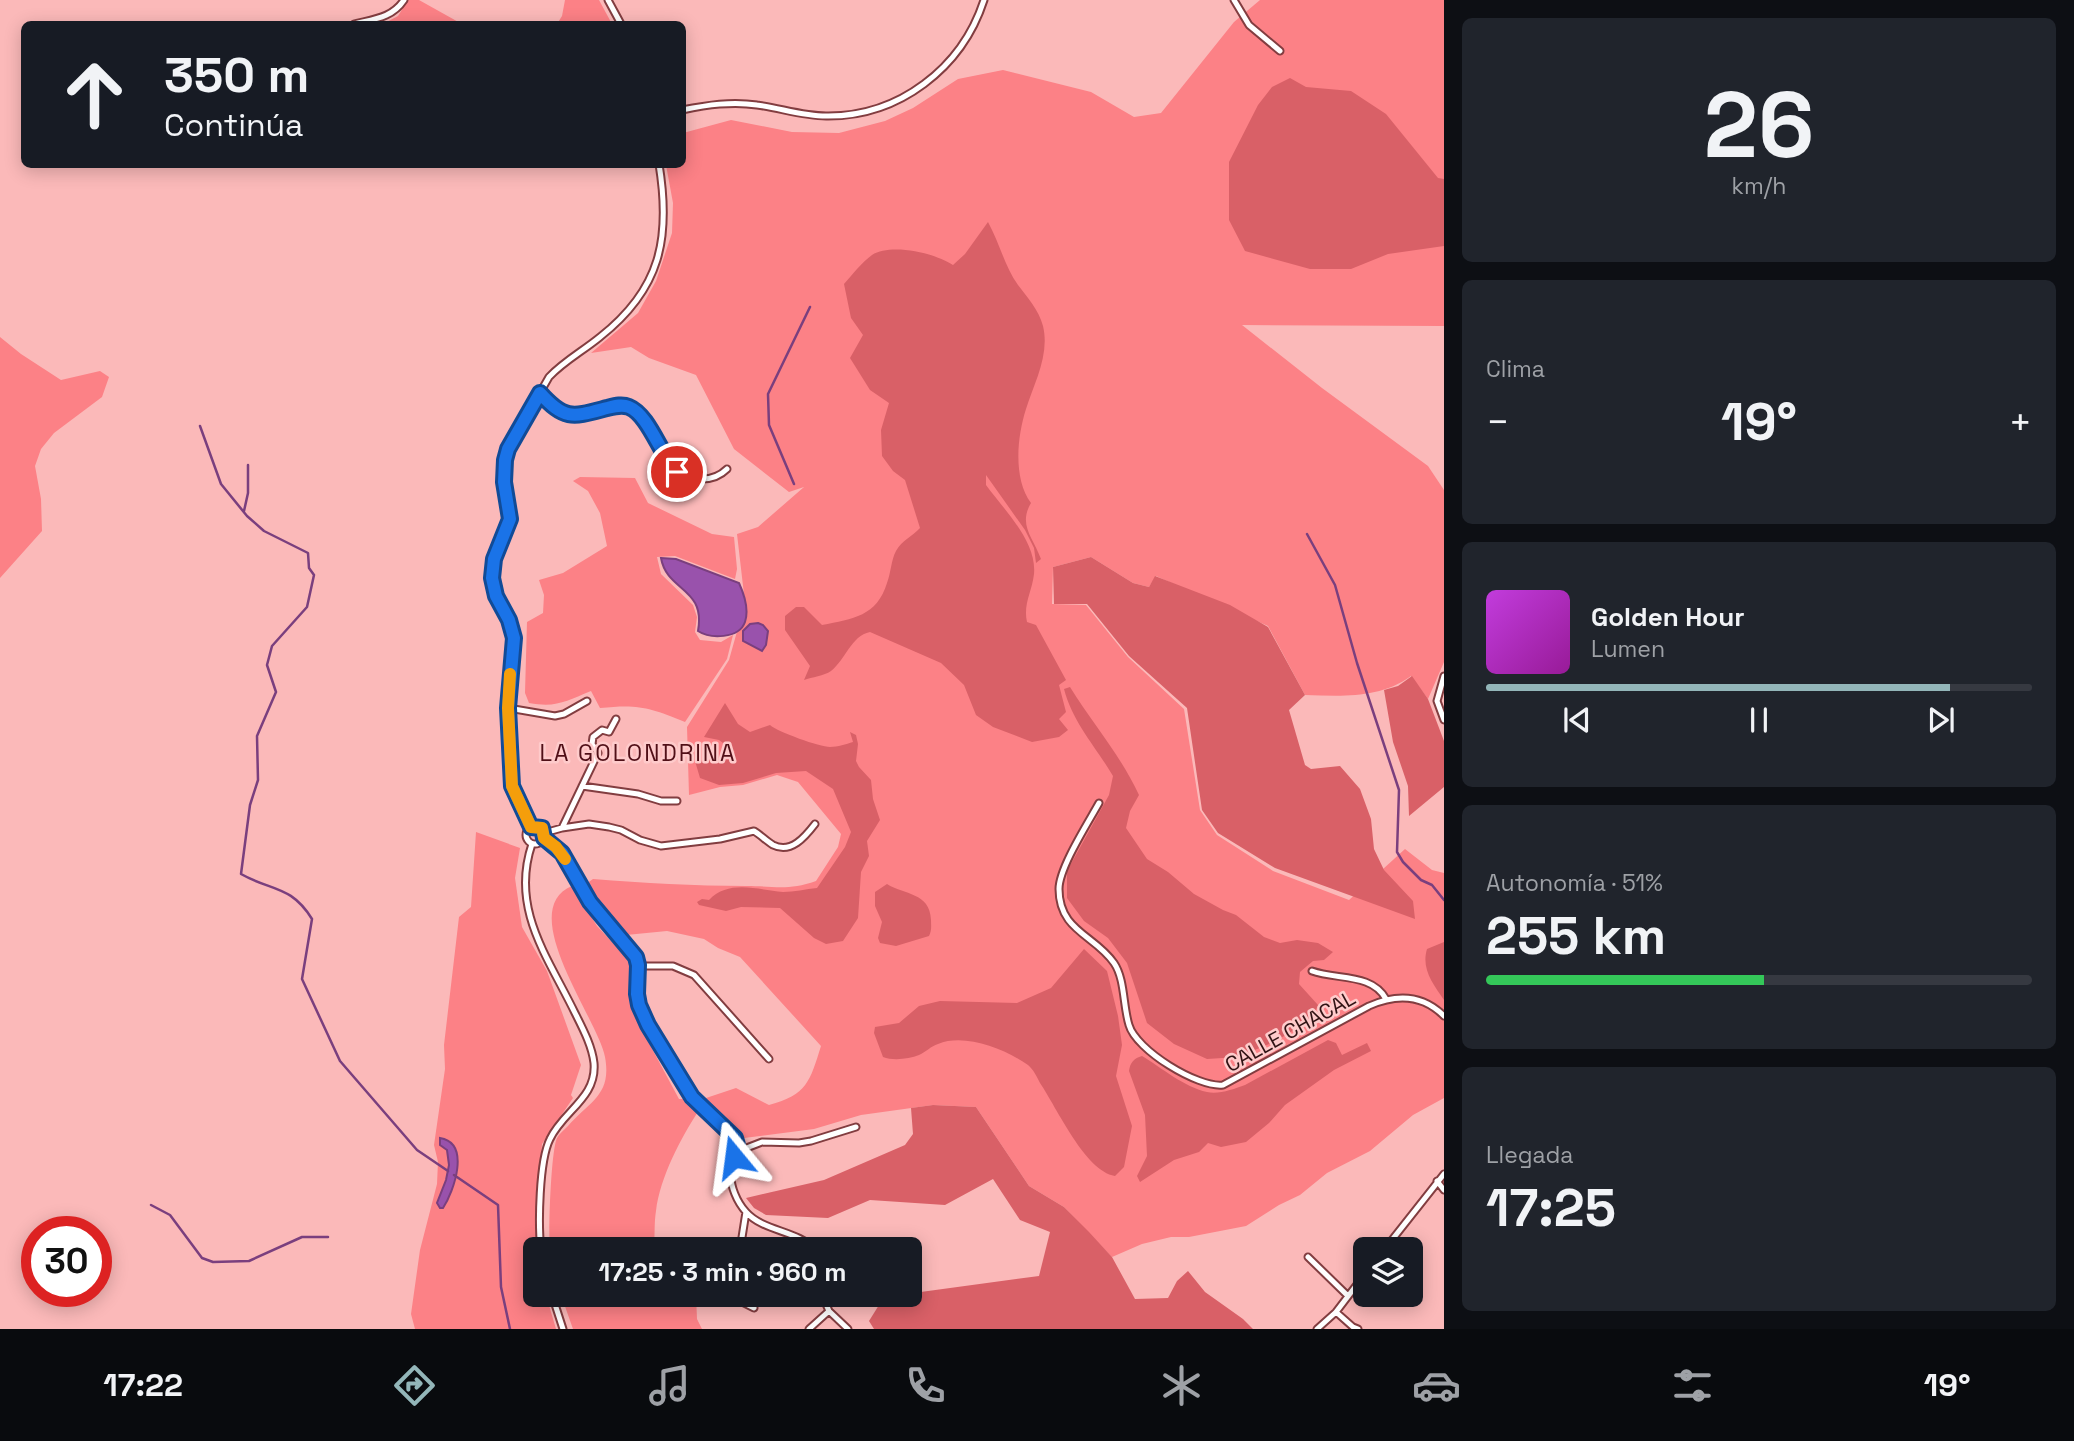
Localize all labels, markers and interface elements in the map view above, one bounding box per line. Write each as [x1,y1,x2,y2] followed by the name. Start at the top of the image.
[164,44,309,106] text: 350 m
[49,49,140,140] icon: ahead
[1704,67,1814,184] text: 26
[164,105,303,145] text: Continúa
[1732,171,1786,201] text: km/h
[1486,354,1545,384] text: Clima
[1721,389,1797,455] text: 19°
[1486,398,1510,446] text: −
[2008,398,2032,446] text: +
[647,442,707,502] pin
[658,453,696,491] icon: arrive
[1591,600,1745,634] text: Golden Hour
[1591,634,1665,664] text: Lumen
[1558,701,1596,739] icon: previous
[1740,701,1778,739] icon: pause
[1922,701,1960,739] icon: next
[539,738,737,768] district label: LA GOLONDRINA
[1486,868,1663,898] text: Autonomía · 51%
[1486,903,1666,969] text: 255 km
[1220,984,1360,1078] street label: CALLE CHACAL
[697,1120,771,1194] position arrow
[1486,1140,1574,1170] text: Llegada
[1486,1175,1616,1241] text: 17:25
[21,1216,112,1307] speed limit sign: 30
[1353,1237,1423,1307] map controls
[1353,1237,1423,1307] button: layers
[598,1255,847,1289] text: 17:25 · 3 min · 960 m
[390,1361,439,1410] icon: directions
[645,1361,694,1410] icon: music
[901,1361,950,1410] icon: phone
[1157,1361,1206,1410] icon: climate
[1412,1361,1461,1410] icon: car
[1668,1361,1717,1410] icon: filters
[103,1365,183,1405] text: 17:22
[1924,1365,1971,1405] text: 19°

